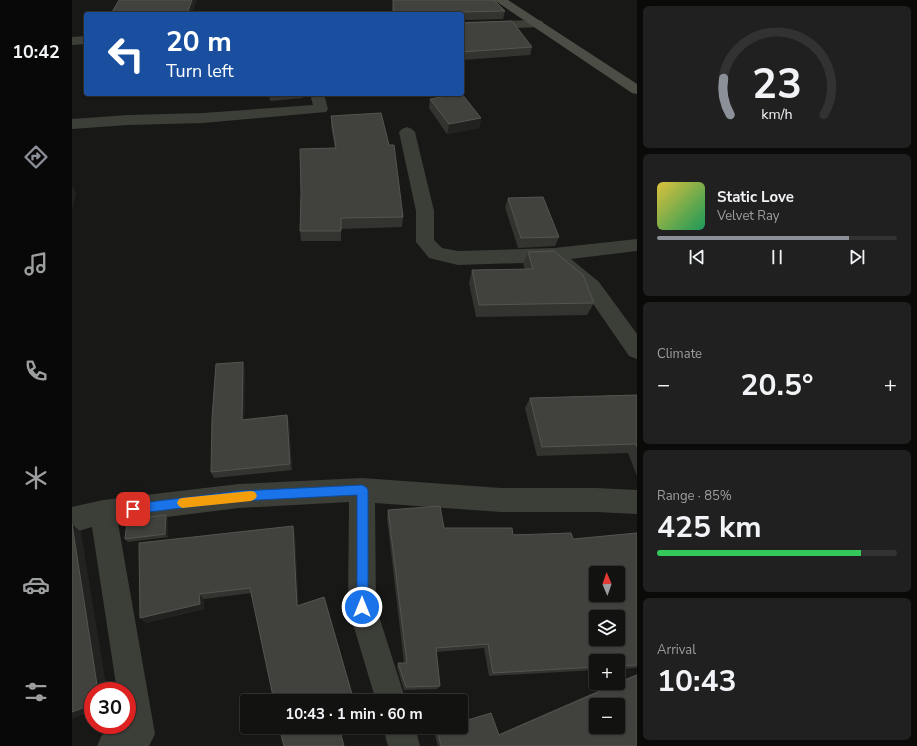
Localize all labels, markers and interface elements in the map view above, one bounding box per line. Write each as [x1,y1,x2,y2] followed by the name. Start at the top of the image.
[166,23,232,61] text: 20 m
[100,28,152,80] icon: left
[12,40,60,64] text: 10:42
[752,56,802,113] text: 23
[166,59,234,83] text: Turn left
[761,105,793,124] text: km/h
[22,143,50,171] icon: directions
[717,187,794,207] text: Static Love
[717,207,779,225] text: Velvet Ray
[686,246,708,268] icon: previous
[766,246,788,268] icon: pause
[846,246,868,268] icon: next
[22,250,50,278] icon: music
[657,345,702,363] text: Climate
[22,357,50,385] icon: phone
[741,365,813,406] text: 20.5°
[657,370,670,400] text: −
[884,370,897,400] text: +
[22,464,50,492] icon: climate
[657,487,732,505] text: Range · 85%
[116,492,150,526] pin
[122,498,144,520] icon: arrive
[657,507,762,548] text: 425 km
[589,566,625,602] north arrow
[589,566,625,734] map controls
[22,571,50,599] icon: car
[341,586,383,628] position arrow
[589,610,625,646] button: layers
[657,641,696,659] text: Arrival
[589,654,625,690] button: +
[657,661,736,702] text: 10:43
[22,678,50,706] icon: filters
[84,682,136,734] speed limit sign: 30
[589,698,625,734] button: −
[285,704,423,724] text: 10:43 · 1 min · 60 m

